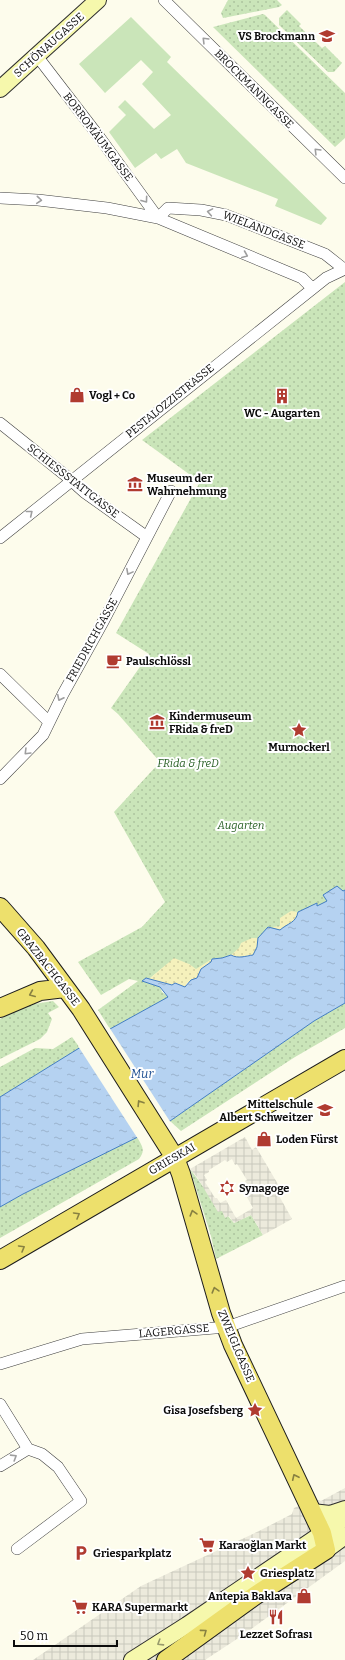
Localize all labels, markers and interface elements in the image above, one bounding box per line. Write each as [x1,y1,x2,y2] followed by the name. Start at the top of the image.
[11,10,87,80] street label: SCHÖNAUGASSE
[318,27,336,45] school or university icon: VS Brockmann
[238,30,315,43] place label: VS Brockmann
[202,37,210,45] one-way arrow
[212,47,296,131] street label: BROCKMANNGASSE
[60,90,136,184] street label: BORROMÄUMGASSE
[314,148,322,156] one-way arrow
[36,195,42,204] one-way arrow
[140,195,147,202] one-way arrow
[207,208,213,216] one-way arrow
[221,208,307,252] street label: WIELANDGASSE
[242,250,249,258] one-way arrow
[123,361,217,441] street label: PESTALOZZISTRASSE
[68,386,86,404] shop icon: Vogl + Co
[273,387,291,405] building icon: WC - Augarten
[89,389,135,402] place label: Vogl + Co
[244,407,320,420] place label: WC - Augarten
[25,441,122,521] street label: SCHIESSSTATTGASSE
[147,472,227,498] place label: Museum der Wahrnehmung
[126,475,144,493] museum icon: Museum der Wahrnehmung
[26,511,33,518] one-way arrow
[126,568,134,575] one-way arrow
[64,596,121,684] street label: FRIEDRICHGASSE
[105,652,123,670] cafe icon: Paulschlössl
[126,655,192,668] place label: Paulschlössl
[57,694,65,702] one-way arrow
[169,710,252,736] place label: Kindermuseum FRida & freD
[148,713,166,731] museum icon: Kindermuseum FRida & freD
[290,721,308,739] place icon: Murnockerl
[268,741,330,754] place label: Murnockerl
[24,747,32,755] one-way arrow
[157,757,219,770] park label: FRida & freD
[217,819,265,832] park label: Augarten
[14,926,82,1008] street label: GRAZBACHGASSE
[28,990,35,998] one-way arrow
[131,1067,154,1081] water label: Mur
[219,1098,314,1124] place label: Mittelschule Albert Schweitzer
[137,1100,145,1107] one-way arrow
[316,1101,334,1119] school or university icon: Mittelschule Albert Schweitzer
[255,1130,273,1148] shop icon: Loden Fürst
[276,1133,339,1146] place label: Loden Fürst
[146,1140,198,1178] street label: GRIESKAI
[218,1179,236,1197] synagogue icon: Synagoge
[239,1182,289,1195] place label: Synagoge
[189,1210,198,1217] one-way arrow
[73,1212,80,1219] one-way arrow
[18,1245,25,1252] one-way arrow
[211,1287,220,1294] one-way arrow
[215,1308,257,1384] street label: ZWEIGLGASSE
[138,1321,210,1341] street label: LAGERGASSE
[246,1401,264,1419] place icon: Gisa Josefsberg
[163,1404,244,1417] place label: Gisa Josefsberg
[10,1455,17,1462] one-way arrow
[292,1473,300,1481] one-way arrow
[198,1536,216,1554] supermarket icon: Karaoğlan Markt
[219,1539,307,1552] place label: Karaoğlan Markt
[72,1544,90,1562] parking icon: Griesparkplatz
[93,1547,172,1560] place label: Griesparkplatz
[239,1564,257,1582] place icon: Griesplatz
[260,1567,314,1580] place label: Griesplatz
[295,1587,313,1605] shop icon: Antepia Baklava
[208,1590,293,1603] place label: Antepia Baklava
[71,1598,89,1616] supermarket icon: KARA Supermarkt
[92,1601,189,1614] place label: KARA Supermarkt
[267,1608,285,1626] restaurant icon: Lezzet Sofrası
[14,1622,117,1648] scale bar
[240,1628,313,1641] place label: Lezzet Sofrası
[20,1629,49,1643] text: 50 m
[200,1629,207,1637] one-way arrow
[157,1638,164,1645] one-way arrow

